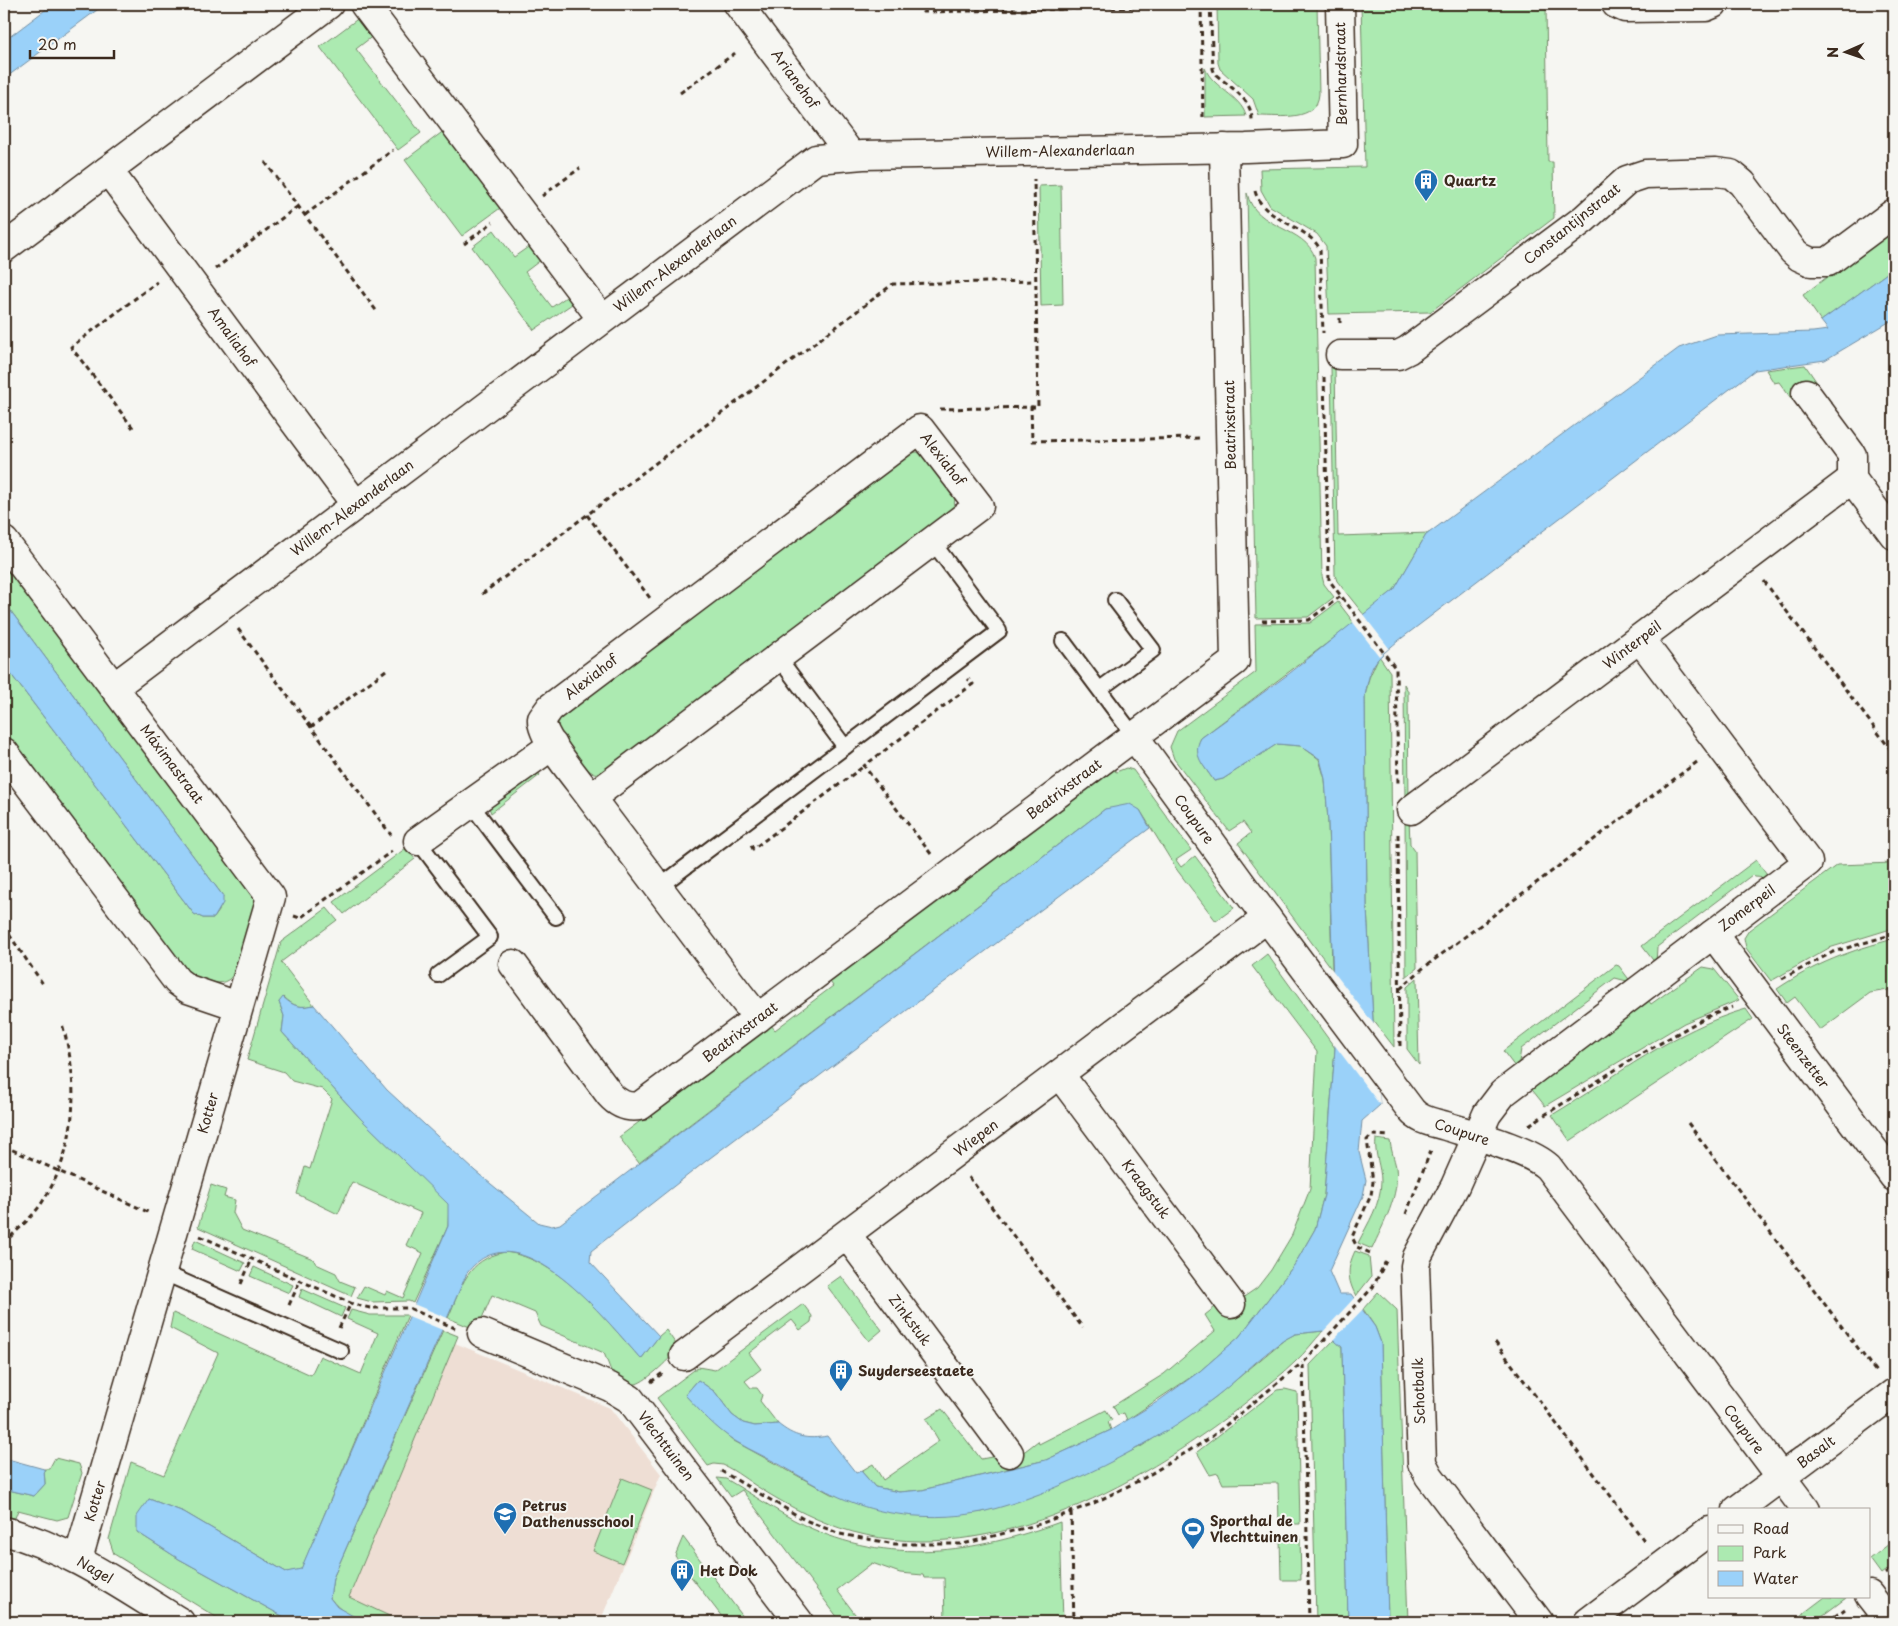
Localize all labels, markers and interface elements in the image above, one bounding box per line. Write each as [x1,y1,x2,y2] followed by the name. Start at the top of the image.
[1329,22,1352,126] street label: Bernhardstraat
[30,28,114,60] scale bar
[1820,28,1870,78] north arrow
[38,32,77,55] text: 20 m
[767,45,825,114] street label: Arianehof
[1822,47,1843,58] text: N
[985,139,1135,162] street label: Willem-Alexanderlaan
[1413,168,1439,202] building icon: Quartz
[1444,170,1496,191] place label: Quartz
[1519,178,1625,269] street label: Constantijnstraat
[609,210,741,317] street label: Willem-Alexanderlaan
[203,302,262,372] street label: Amaliahof
[1218,380,1241,470] street label: Beatrixstraat
[916,428,972,491] street label: Alexiahof
[286,454,418,561] street label: Willem-Alexanderlaan
[1598,615,1666,674] street label: Winterpeil
[560,648,623,704] street label: Alexiahof
[136,720,209,808] street label: Máximastraat
[1022,753,1106,824] street label: Beatrixstraat
[1169,789,1220,848] street label: Coupure
[1714,879,1780,936] street label: Zomerpeil
[698,996,782,1067] street label: Beatrixstraat
[1772,1019,1835,1093] street label: Steenzetter
[192,1089,224,1136] street label: Kotter
[1432,1113,1493,1150] street label: Coupure
[949,1114,1002,1161] street label: Wiepen
[1117,1155,1176,1223] street label: Kraagstuk
[884,1290,937,1350] street label: Zinkstuk
[1407,1357,1430,1425] street label: Schotbalk
[828,1358,854,1392] building icon: Suyderseestaete
[858,1360,974,1381] place label: Suyderseestaete
[1719,1400,1770,1458] street label: Coupure
[633,1406,700,1485] street label: Vlechttuinen
[1792,1430,1840,1473] street label: Basalt
[78,1477,111,1524] street label: Kotter
[522,1495,634,1532] place label: Petrus Dathenusschool
[492,1501,518,1535] school or university icon: Petrus Dathenusschool
[1708,1508,1870,1598] legend
[1210,1510,1299,1547] place label: Sporthal de Vlechttuinen
[1180,1516,1206,1550] sports icon: Sporthal de Vlechttuinen
[1753,1516,1789,1539] text: Road
[1753,1540,1787,1563] text: Park
[73,1551,117,1589] street label: Nagel
[669,1558,695,1592] building icon: Het Dok
[700,1560,758,1581] place label: Het Dok
[1753,1566,1798,1589] text: Water

